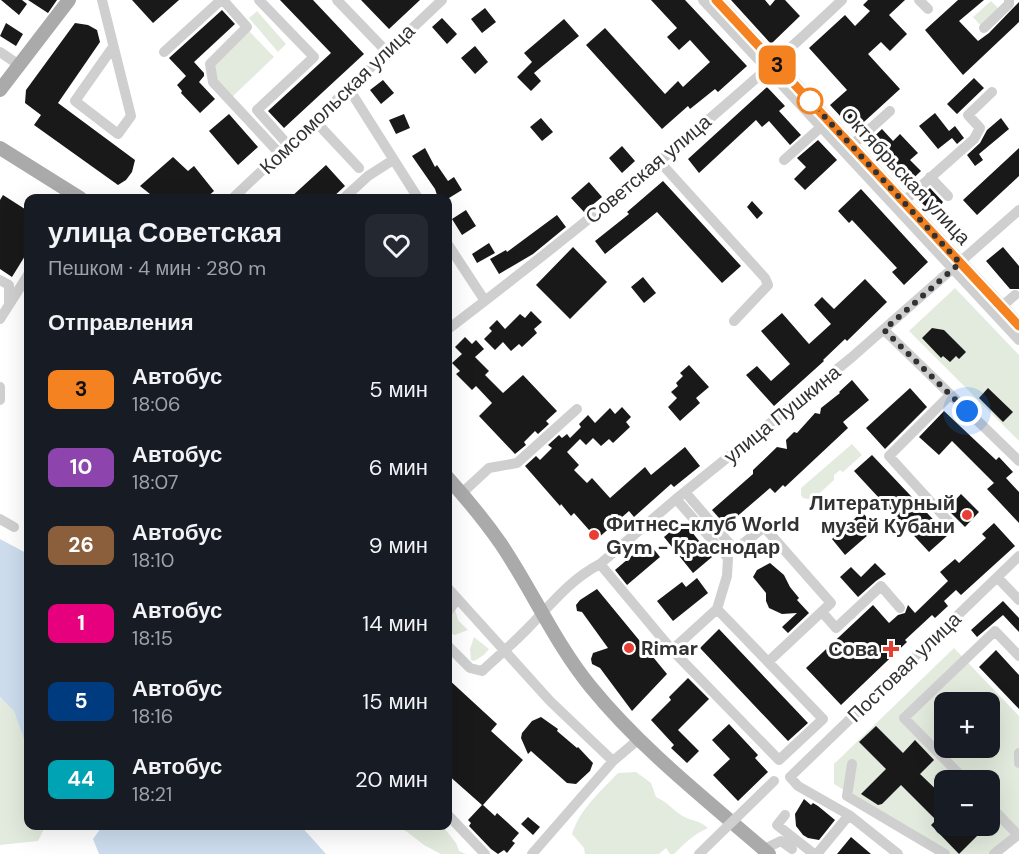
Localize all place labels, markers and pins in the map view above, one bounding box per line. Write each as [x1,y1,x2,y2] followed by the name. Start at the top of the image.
[797,88,823,114] unlabelled marker
[810,490,955,539] place label: Литературный музей Кубани
[960,508,974,522] marker: Литературный музей Кубани
[606,511,800,560] place label: Фитнес-клуб World Gym - Краснодар
[587,528,601,542] marker: Фитнес-клуб World Gym - Краснодар
[641,635,698,661] place label: Rimar
[828,636,879,662] place label: Сова
[882,640,900,658] marker: Сова
[622,641,636,655] marker: Rimar

